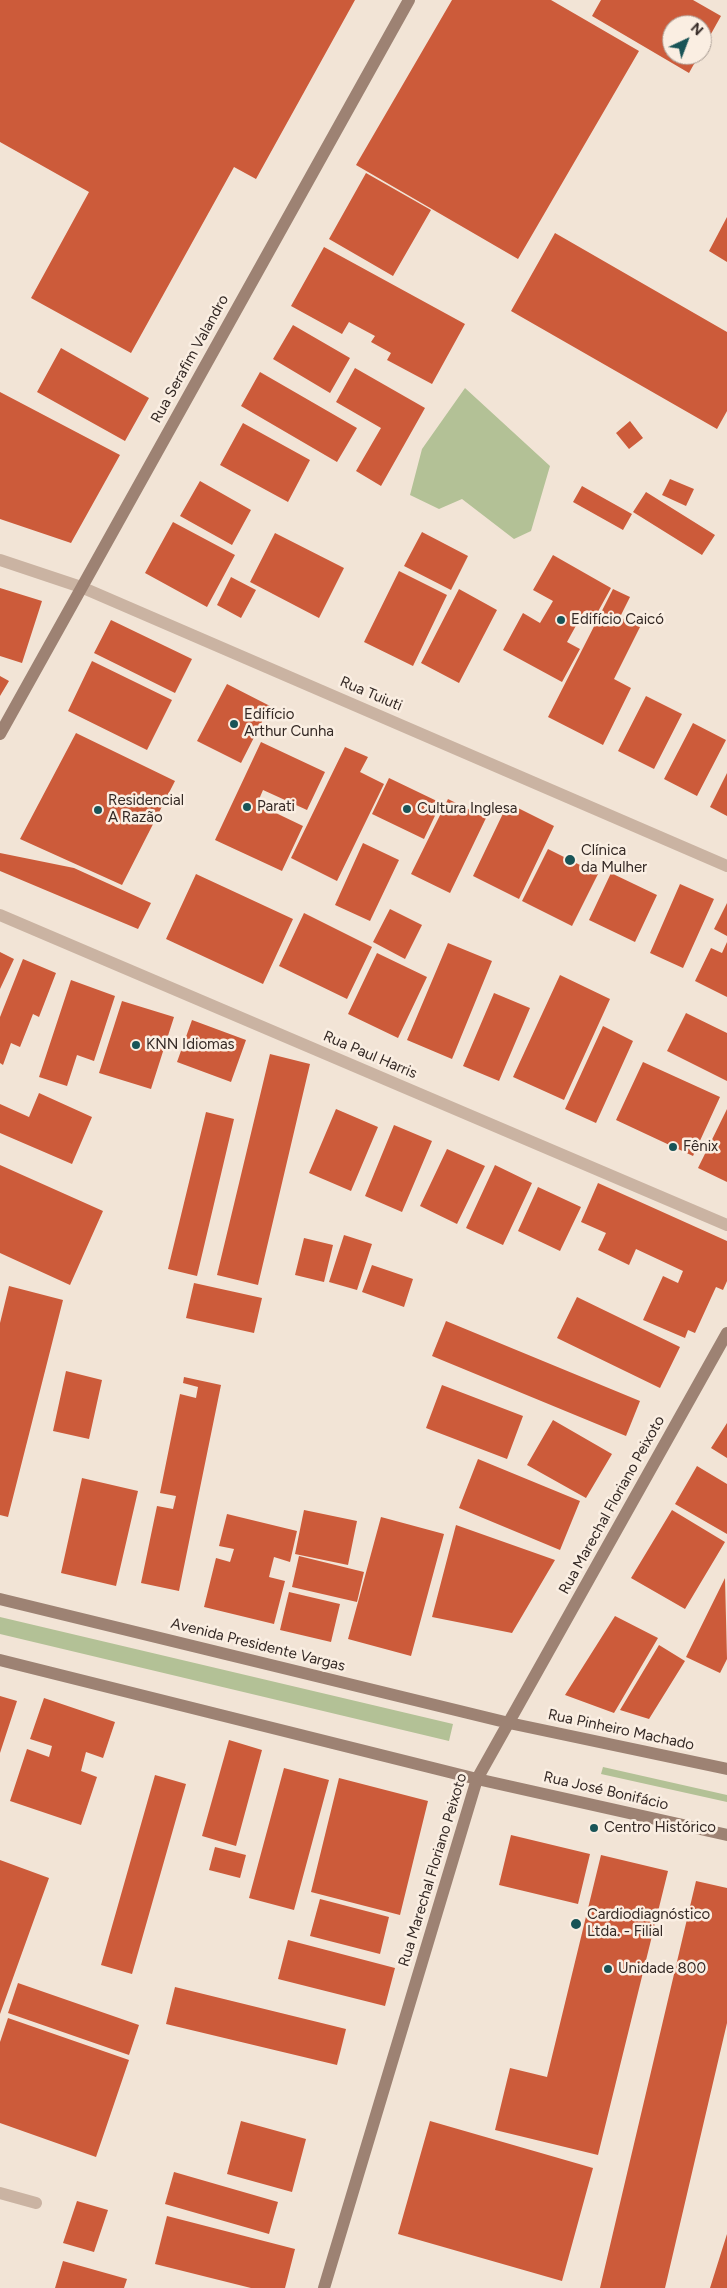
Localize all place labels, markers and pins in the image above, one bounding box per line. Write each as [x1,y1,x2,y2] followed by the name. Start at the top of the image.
[571,611,664,629] place label: Edifício Caicó
[555,614,567,626] marker: Edifício Caicó
[244,706,334,741] place label: Edifício Arthur Cunha
[228,718,240,730] marker: Edifício Arthur Cunha
[108,792,184,827] place label: Residencial A Razão
[257,798,295,816] place label: Parati
[417,800,517,818] place label: Cultura Inglesa
[241,801,253,813] marker: Parati
[401,803,413,815] marker: Cultura Inglesa
[92,804,104,816] marker: Residencial A Razão
[581,842,647,877] place label: Clínica da Mulher
[563,853,577,867] marker: Clínica da Mulher
[146,1036,235,1054] place label: KNN Idiomas
[130,1039,142,1051] marker: KNN Idiomas
[683,1138,718,1156] place label: Fênix
[667,1141,679,1153] marker: Fênix
[604,1819,716,1837] place label: Centro Histórico
[588,1822,600,1834] marker: Centro Histórico
[587,1906,710,1941] place label: Cardiodiagnóstico Ltda. - Filial
[569,1917,583,1931] marker: Cardiodiagnóstico Ltda. - Filial
[618,1960,706,1978] place label: Unidade 800
[602,1963,614,1975] marker: Unidade 800

